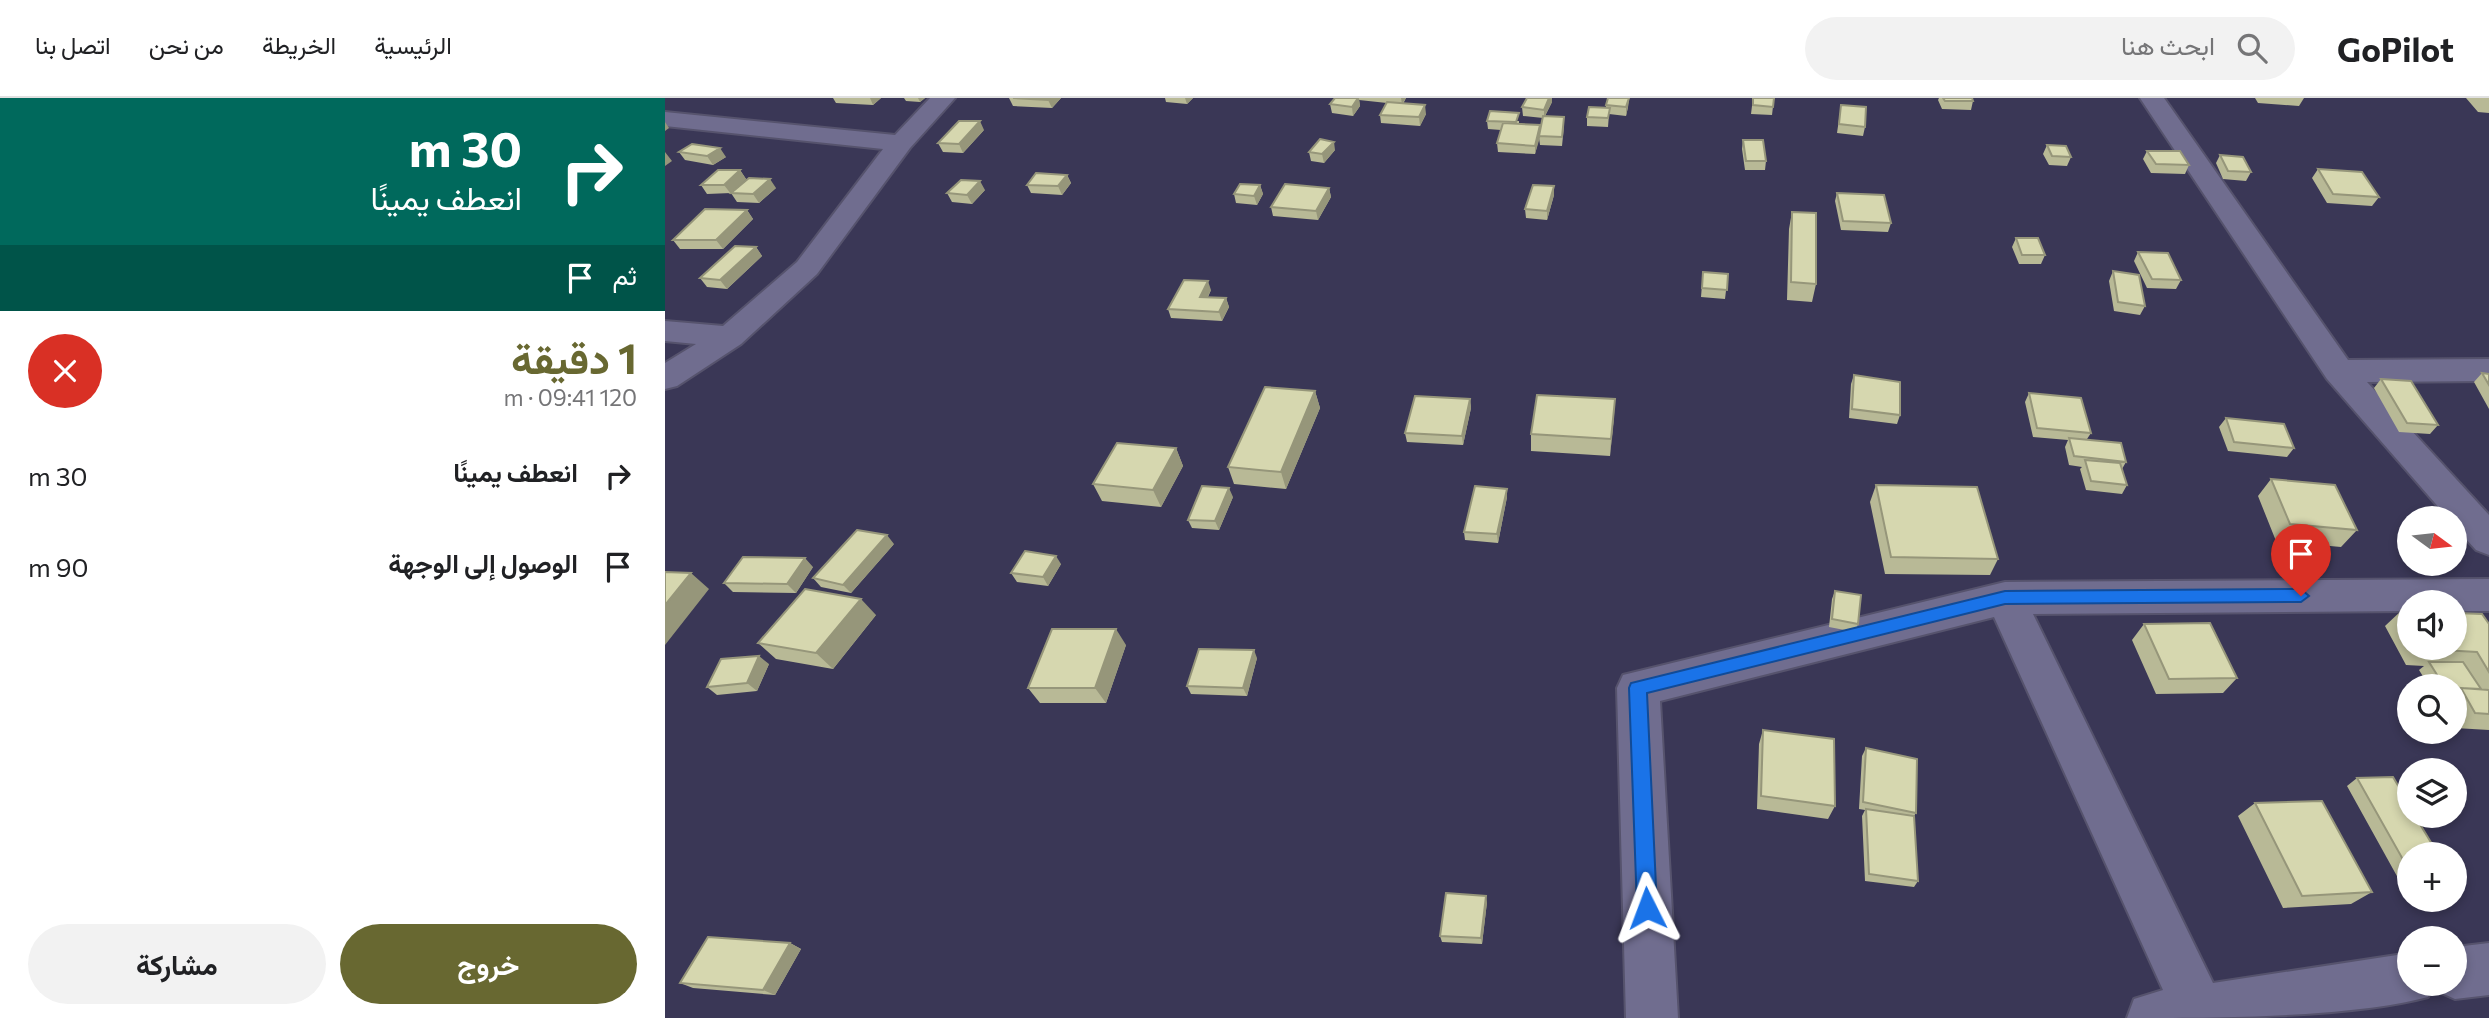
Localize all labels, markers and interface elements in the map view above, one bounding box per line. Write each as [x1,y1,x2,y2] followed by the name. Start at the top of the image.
[1805,17,2295,80] search box
[2337,28,2454,69] text: GoPilot
[2121,29,2215,60] text: ابحث هنا
[2233,29,2271,67] icon: search
[35,30,111,59] text: اتصل بنا
[149,30,224,59] text: من نحن
[262,30,336,59] text: الخريطة
[374,30,452,59] text: الرئيسية
[409,117,522,177] text: 30 m
[546,126,637,217] icon: right
[371,177,522,217] text: انعطف يمينًا
[561,259,599,297] icon: arrive
[613,259,637,290] text: ثم
[511,331,637,383] text: 1 دقيقة
[28,334,102,408] button: close
[503,383,637,411] text: 120 m · 09:41
[453,456,578,487] text: انعطف يمينًا
[599,457,637,495] icon: right
[28,460,87,491] text: 30 m
[2397,506,2467,576] north arrow
[2397,506,2467,996] map controls
[2271,524,2331,596] pin
[2282,535,2320,573] icon: arrive
[388,547,578,578] text: الوصول إلى الوجهة
[599,548,637,586] icon: arrive
[28,551,88,582] text: 90 m
[2397,590,2467,660] button: sound
[2397,674,2467,744] button: search
[2397,758,2467,828] button: layers
[2397,842,2467,912] button: +
[1610,871,1684,945] position arrow
[28,924,326,1004] button: مشاركة
[340,924,637,1004] button: خروج
[2397,926,2467,996] button: −

